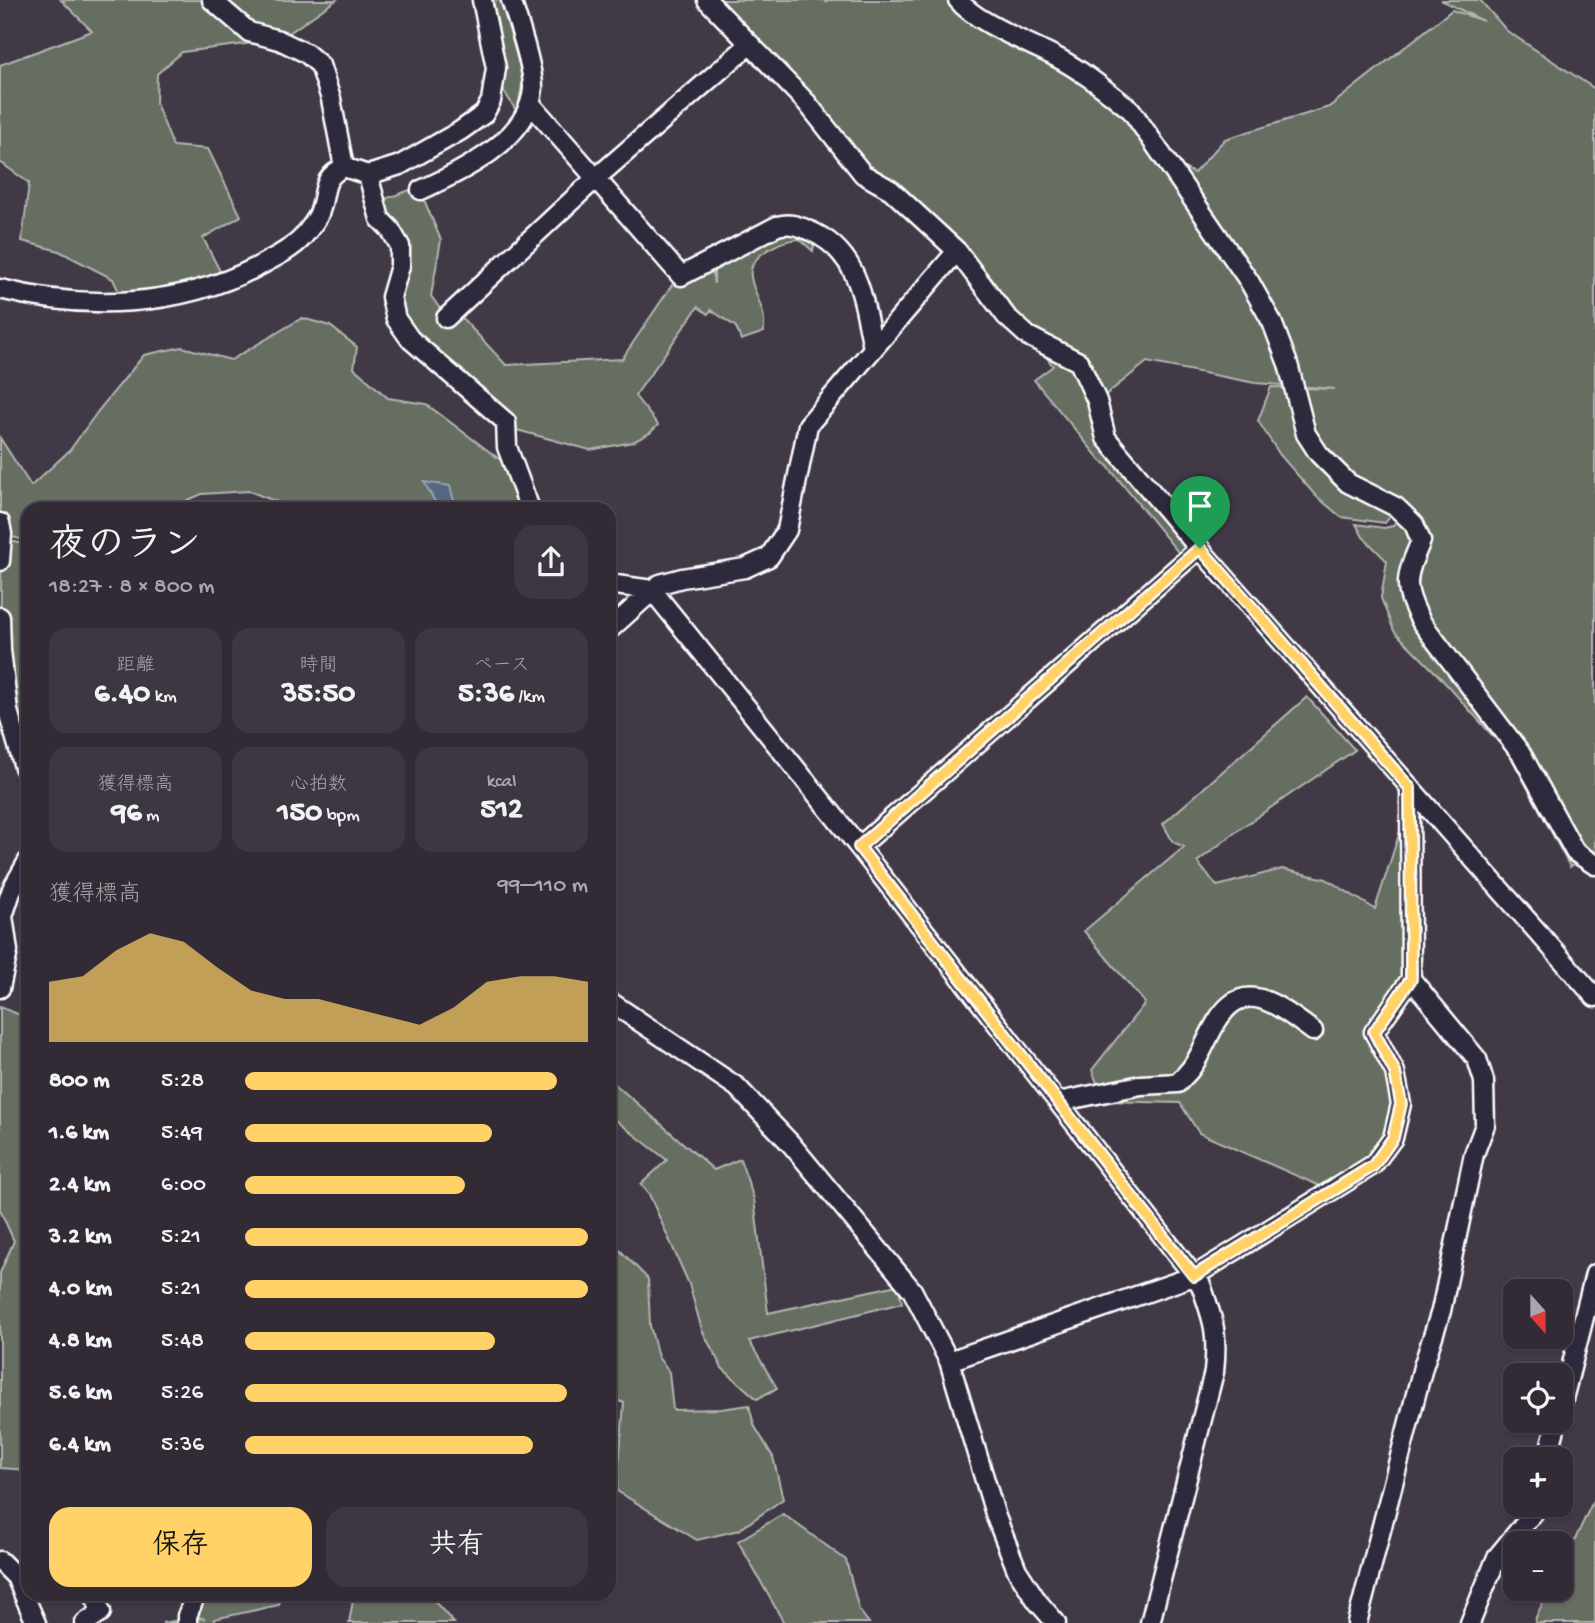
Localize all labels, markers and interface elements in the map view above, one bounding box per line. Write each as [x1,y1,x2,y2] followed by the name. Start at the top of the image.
[1170,476,1230,548] pin
[1181,487,1219,525] icon: arrive
[514,525,588,599] button: share
[49,526,201,570] text: 夜のラン
[49,574,215,601] text: 18:27 · 8 × 800 m
[116,655,155,678] text: 距離
[299,655,338,678] text: 時間
[474,655,529,678] text: ペース
[94,678,150,713] text: 6.40
[282,678,355,713] text: 35:50
[458,678,514,713] text: 5:36
[150,686,177,709] text: km
[514,686,545,709] text: /km
[487,771,516,794] text: kcal
[97,774,174,797] text: 獲得標高
[290,774,347,797] text: 心拍数
[480,794,523,829] text: 512
[111,797,142,832] text: 96
[277,797,322,832] text: 150
[142,805,160,828] text: m
[322,805,360,828] text: bpm
[497,873,588,900] text: 99–110 m
[49,882,141,909] text: 獲得標高
[49,1068,110,1095] text: 800 m
[161,1068,204,1095] text: 5:28
[49,1120,109,1147] text: 1.6 km
[161,1120,203,1147] text: 5:49
[49,1172,110,1199] text: 2.4 km
[161,1172,206,1199] text: 6:00
[49,1224,111,1251] text: 3.2 km
[161,1224,201,1251] text: 5:21
[49,1276,112,1303] text: 4.0 km
[161,1276,201,1303] text: 5:21
[1503,1279,1573,1349] north arrow
[1503,1279,1573,1601] map controls
[49,1328,112,1355] text: 4.8 km
[161,1328,204,1355] text: 5:48
[1503,1363,1573,1433] button: locate
[49,1380,112,1407] text: 5.6 km
[161,1380,203,1407] text: 5:26
[49,1432,111,1459] text: 6.4 km
[161,1432,204,1459] text: 5:36
[1503,1447,1573,1517] button: +
[49,1507,312,1587] button: 保存
[326,1507,588,1587] button: 共有
[1503,1531,1573,1601] button: −

